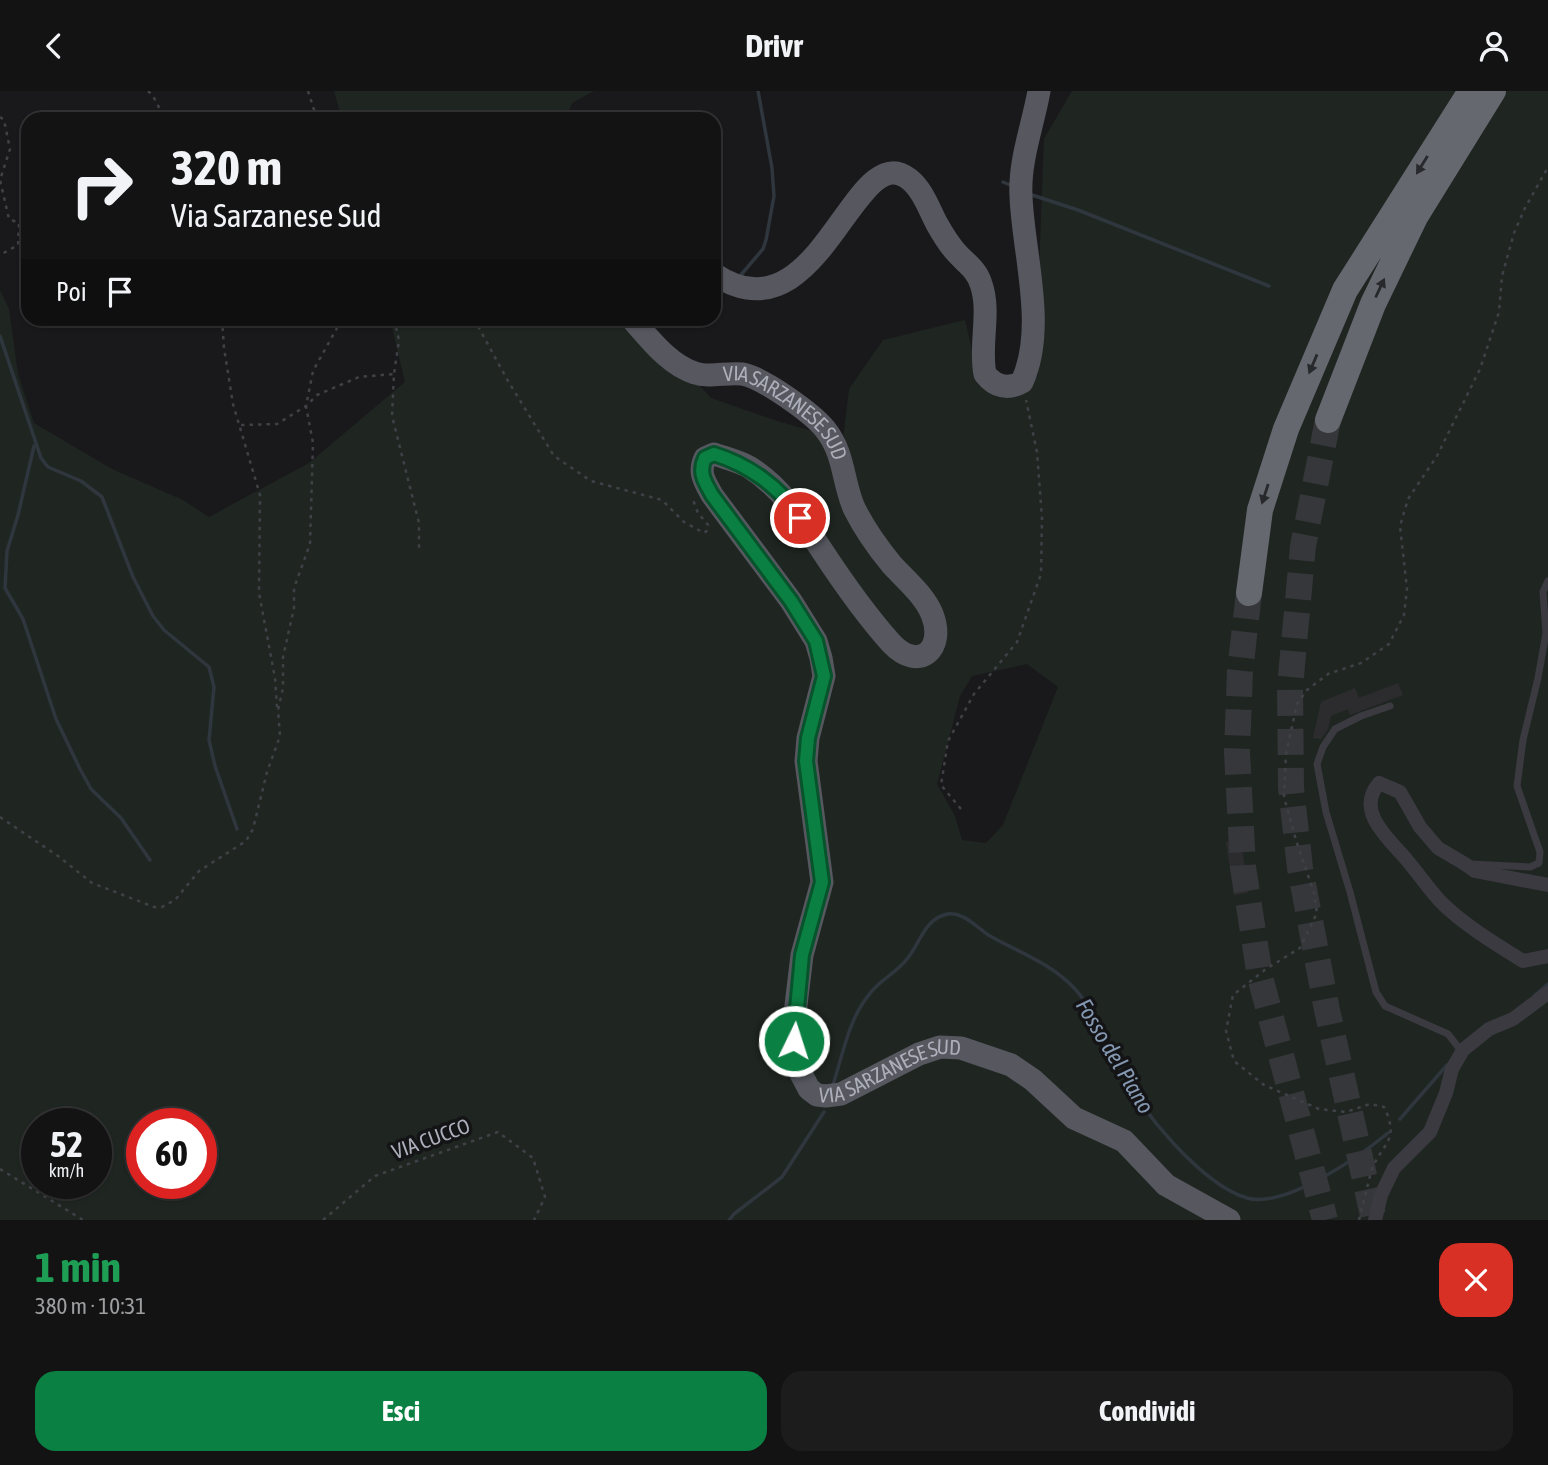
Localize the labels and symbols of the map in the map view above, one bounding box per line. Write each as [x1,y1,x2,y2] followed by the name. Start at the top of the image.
[1416,156,1429,175] one-way arrow
[1375,278,1386,298] one-way arrow
[1308,354,1319,375] one-way arrow
[722,360,853,463] street label: VIA SARZANESE SUD
[1259,484,1270,505] one-way arrow
[770,488,830,548] pin
[1071,994,1159,1118] water label: Fosso del Piano
[757,1004,831,1078] position arrow
[817,1034,961,1107] street label: VIA SARZANESE SUD
[126,1108,217,1199] speed limit sign: 60
[389,1113,473,1163] street label: VIA CUCCO

